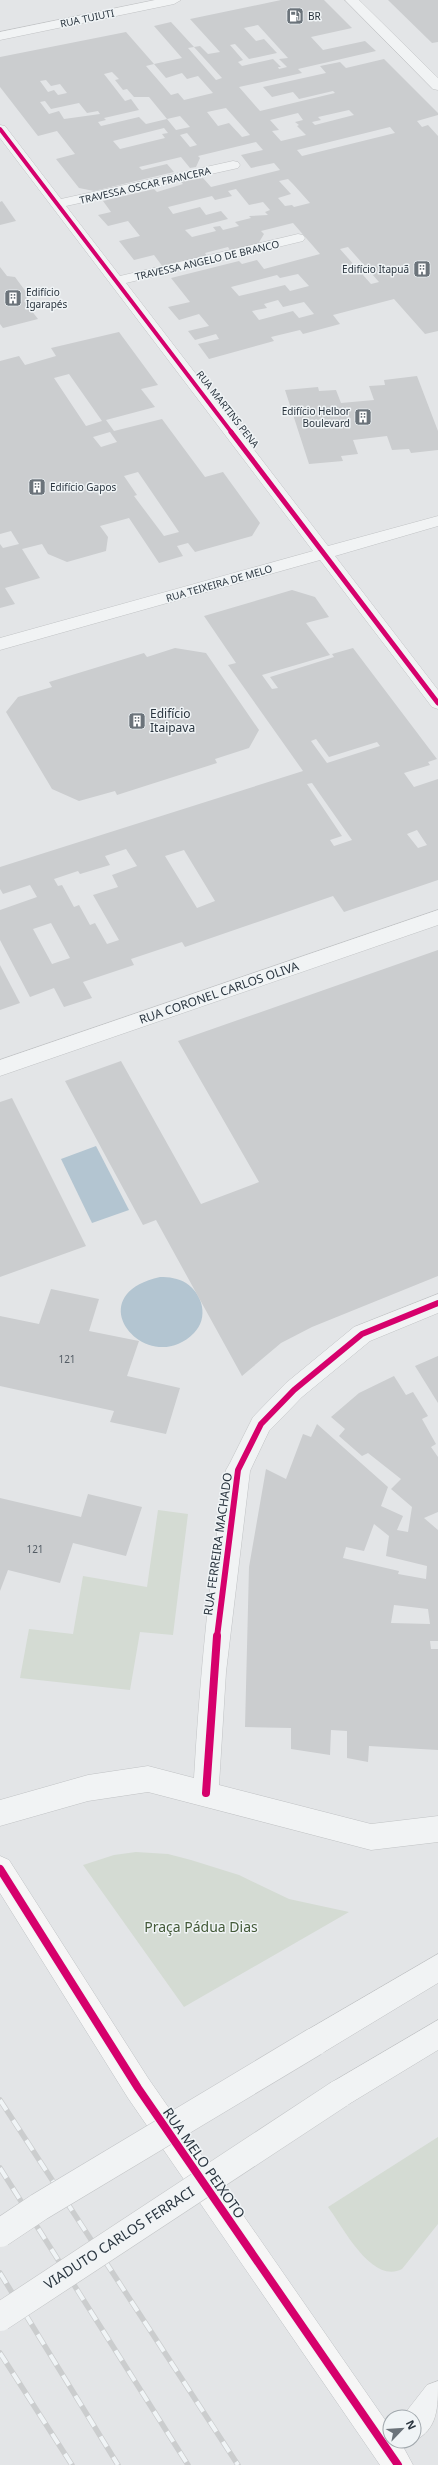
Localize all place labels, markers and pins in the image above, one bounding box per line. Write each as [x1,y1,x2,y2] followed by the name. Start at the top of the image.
[285,6,305,26] fuel station icon: BR
[308,9,322,23] place label: BR
[412,259,432,279] building icon: Edifício Itapuã
[342,262,409,276] place label: Edifício Itapuã
[26,285,67,311] place label: Edifício Igarapés
[3,288,23,308] building icon: Edifício Igarapés
[282,404,350,430] place label: Edifício Helbor Boulevard
[353,407,373,427] building icon: Edifício Helbor Boulevard
[27,477,47,497] building icon: Edifício Gapos
[50,480,116,494] place label: Edifício Gapos
[150,705,195,736] place label: Edifício Itaipava
[127,711,147,731] building icon: Edifício Itaipava

